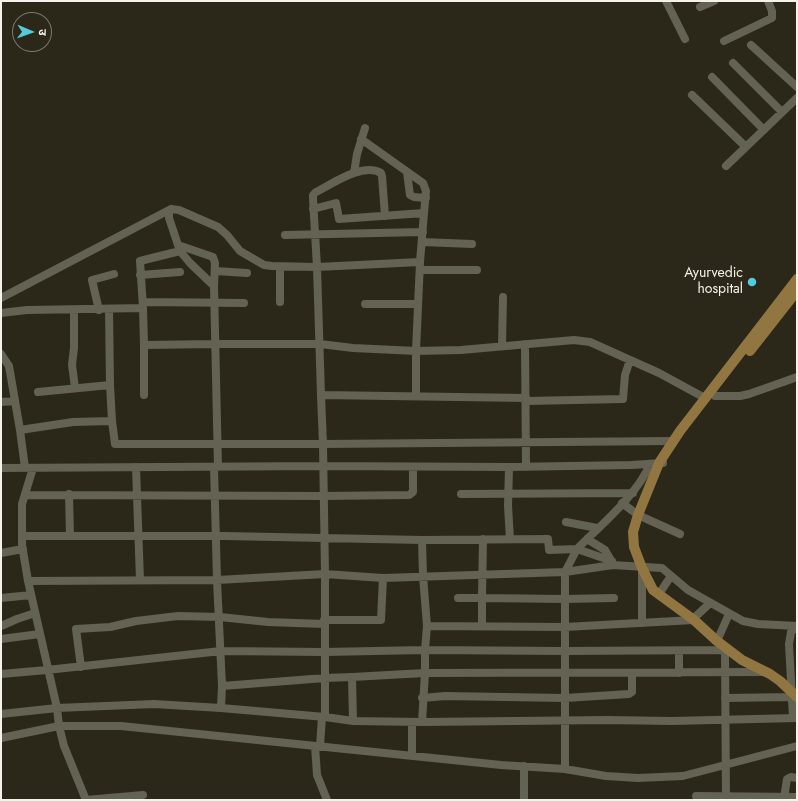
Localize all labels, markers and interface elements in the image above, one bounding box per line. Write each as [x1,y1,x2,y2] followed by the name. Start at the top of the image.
[12,12,52,52] north arrow
[35,29,51,36] text: उ
[684,266,743,298] place label: Ayurvedic hospital
[746,276,758,288] marker: Ayurvedic hospital

